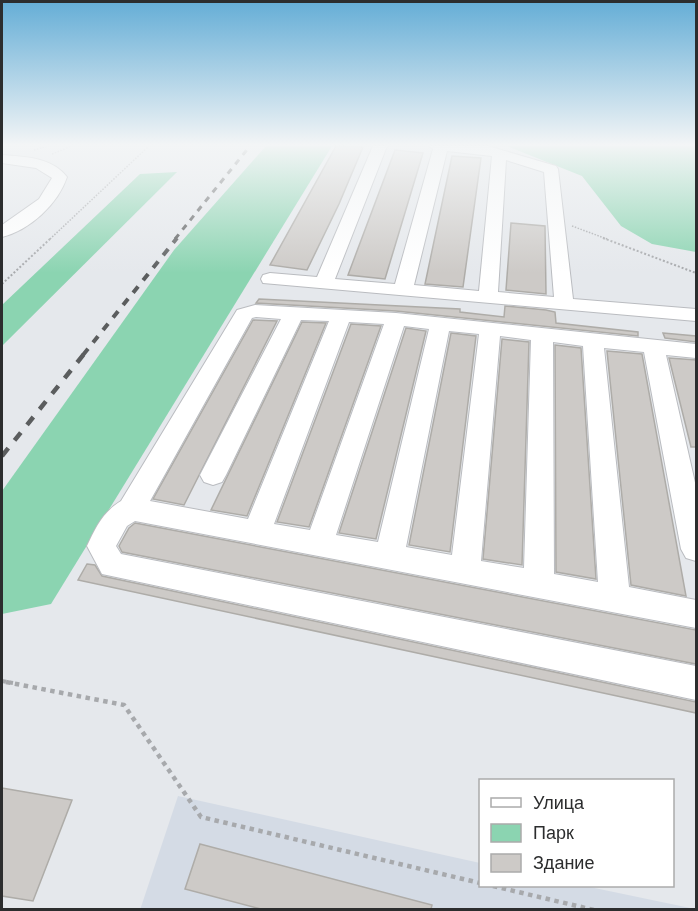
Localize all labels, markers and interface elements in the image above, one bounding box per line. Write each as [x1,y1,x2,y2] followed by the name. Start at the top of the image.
[479,779,674,887] legend
[533,792,585,813] text: Улица
[533,822,574,843] text: Парк
[533,852,594,873] text: Здание

